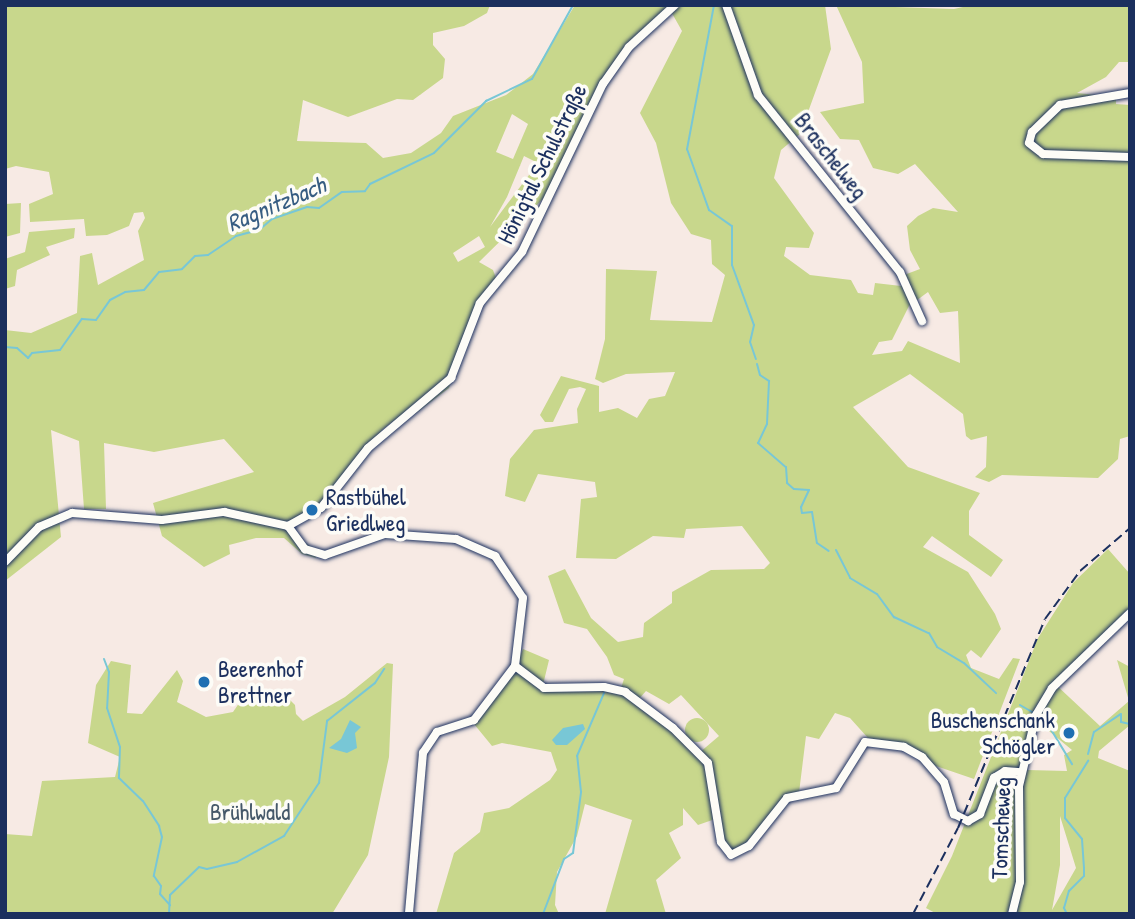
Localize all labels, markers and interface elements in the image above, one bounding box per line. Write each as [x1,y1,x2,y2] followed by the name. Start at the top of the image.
[491,79,593,249] street label: Hönigtal Schulstraße
[789,107,873,205] street label: Braschelweg
[222,170,330,238] water label: Ragnitzbach
[326,483,406,537] place label: Rastbühel Griedlweg
[304,502,320,518] marker: Rastbühel Griedlweg
[218,655,304,709] place label: Beerenhof Brettner
[196,674,212,690] marker: Beerenhof Brettner
[931,706,1055,760] place label: Buschenschank Schögler
[1061,725,1077,741] marker: Buschenschank Schögler
[985,776,1017,880] street label: Tomscheweg
[210,798,290,826] park label: Brühlwald

